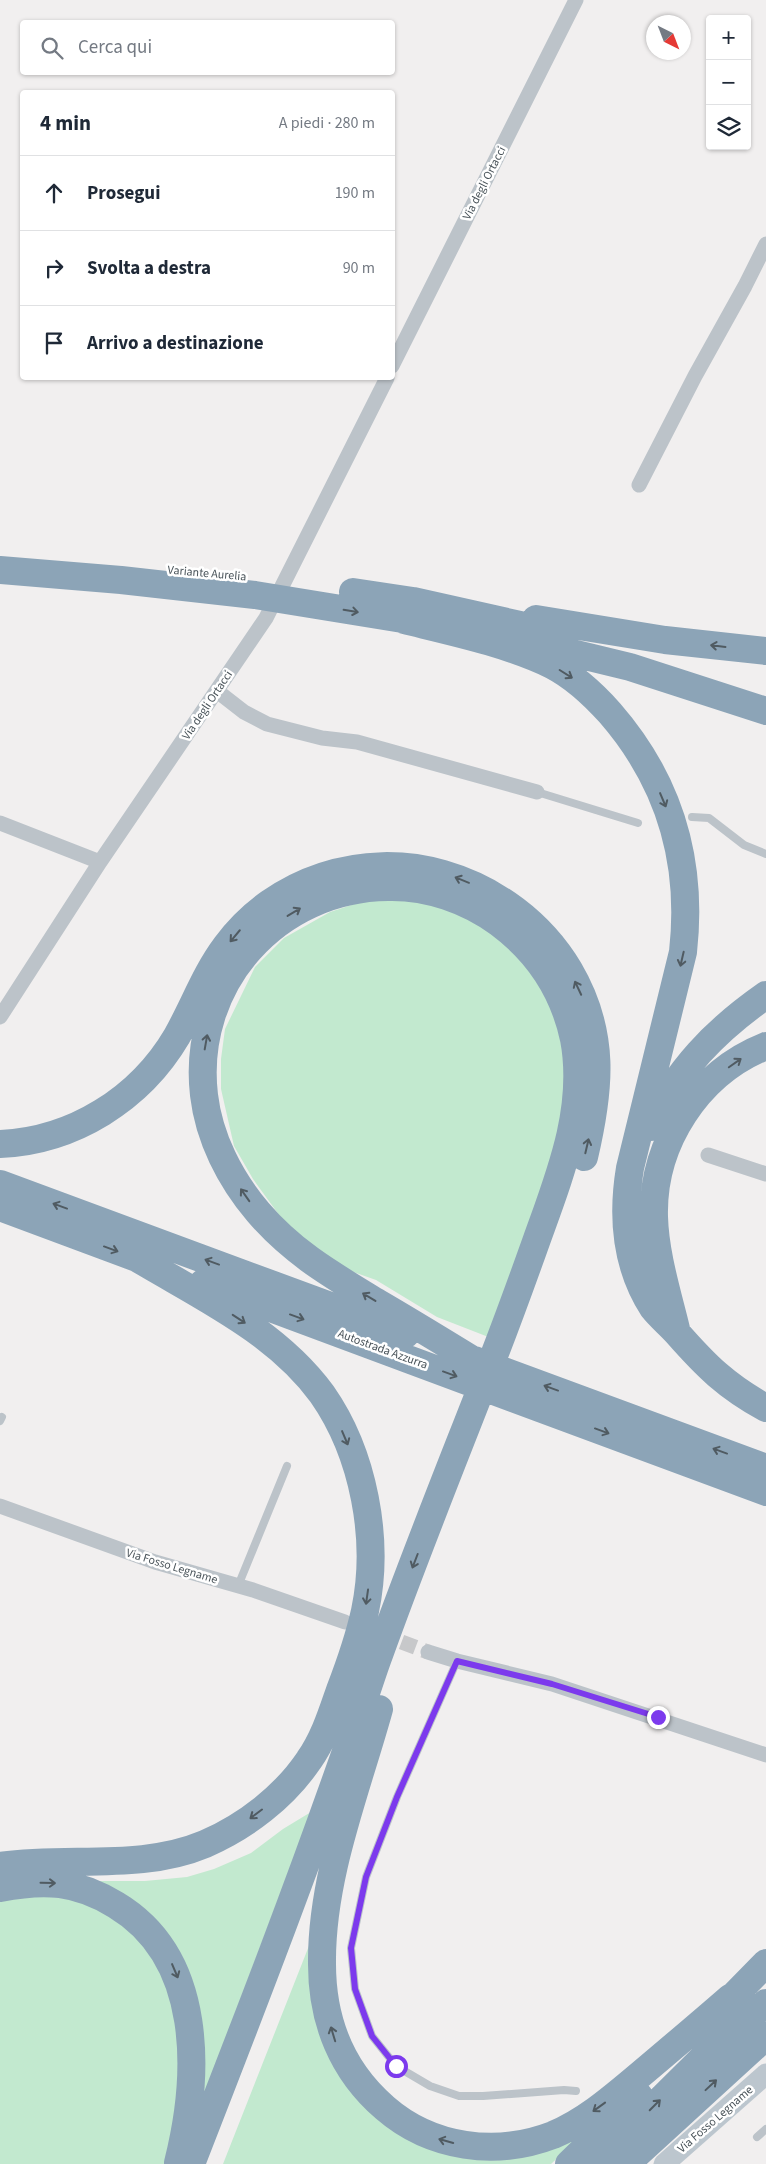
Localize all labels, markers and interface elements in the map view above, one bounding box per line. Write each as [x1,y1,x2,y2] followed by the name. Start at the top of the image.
[646,15,691,60] north arrow
[706,15,751,150] map controls
[706,15,751,60] button: +
[20,20,395,75] search box
[38,34,66,62] icon: search
[78,34,152,61] text: Cerca qui
[706,60,751,105] button: −
[706,105,751,150] button: layers
[40,108,91,138] text: 4 min
[279,112,375,134] text: A piedi · 280 m
[459,144,510,223] street label: Via degli Ortacci
[40,179,68,207] icon: ahead
[87,180,160,207] text: Prosegui
[335,182,375,204] text: 190 m
[40,254,68,282] icon: right
[87,255,211,282] text: Svolta a destra
[343,257,375,279] text: 90 m
[40,329,68,357] icon: arrive
[87,330,264,357] text: Arrivo a destinazione
[167,562,247,585] street label: Variante Aurelia
[343,606,359,616] one-way arrow
[710,641,726,651] one-way arrow
[178,667,237,743] street label: Via degli Ortacci
[558,669,572,679] one-way arrow
[659,792,669,807] one-way arrow
[455,875,470,885] one-way arrow
[286,907,300,917] one-way arrow
[229,929,240,942] one-way arrow
[677,951,686,967] one-way arrow
[573,981,582,996] one-way arrow
[201,1035,211,1051] one-way arrow
[728,1058,742,1068] one-way arrow
[583,1139,592,1155] one-way arrow
[240,1188,250,1202] one-way arrow
[52,1201,68,1210] one-way arrow
[103,1245,119,1254] one-way arrow
[205,1257,220,1266] one-way arrow
[363,1292,377,1302] one-way arrow
[232,1313,246,1324] one-way arrow
[290,1314,305,1323] one-way arrow
[336,1325,430,1374] street label: Autostrada Azzurra
[441,1370,457,1379] one-way arrow
[544,1383,560,1392] one-way arrow
[594,1427,609,1436] one-way arrow
[341,1430,351,1445] one-way arrow
[713,1446,729,1455] one-way arrow
[124,1544,220,1588] street label: Via Fosso Legname
[410,1552,419,1568] one-way arrow
[362,1588,372,1604] one-way arrow
[647,1706,670,1729] route end
[249,1809,263,1819] one-way arrow
[40,1878,56,1888] one-way arrow
[170,1963,180,1978] one-way arrow
[327,2026,337,2042] one-way arrow
[385,2055,408,2078] route start
[704,2079,717,2091] one-way arrow
[674,2082,757,2157] street label: Via Fosso Legname
[649,2099,661,2111] one-way arrow
[593,2102,606,2113] one-way arrow
[439,2136,455,2146] one-way arrow

